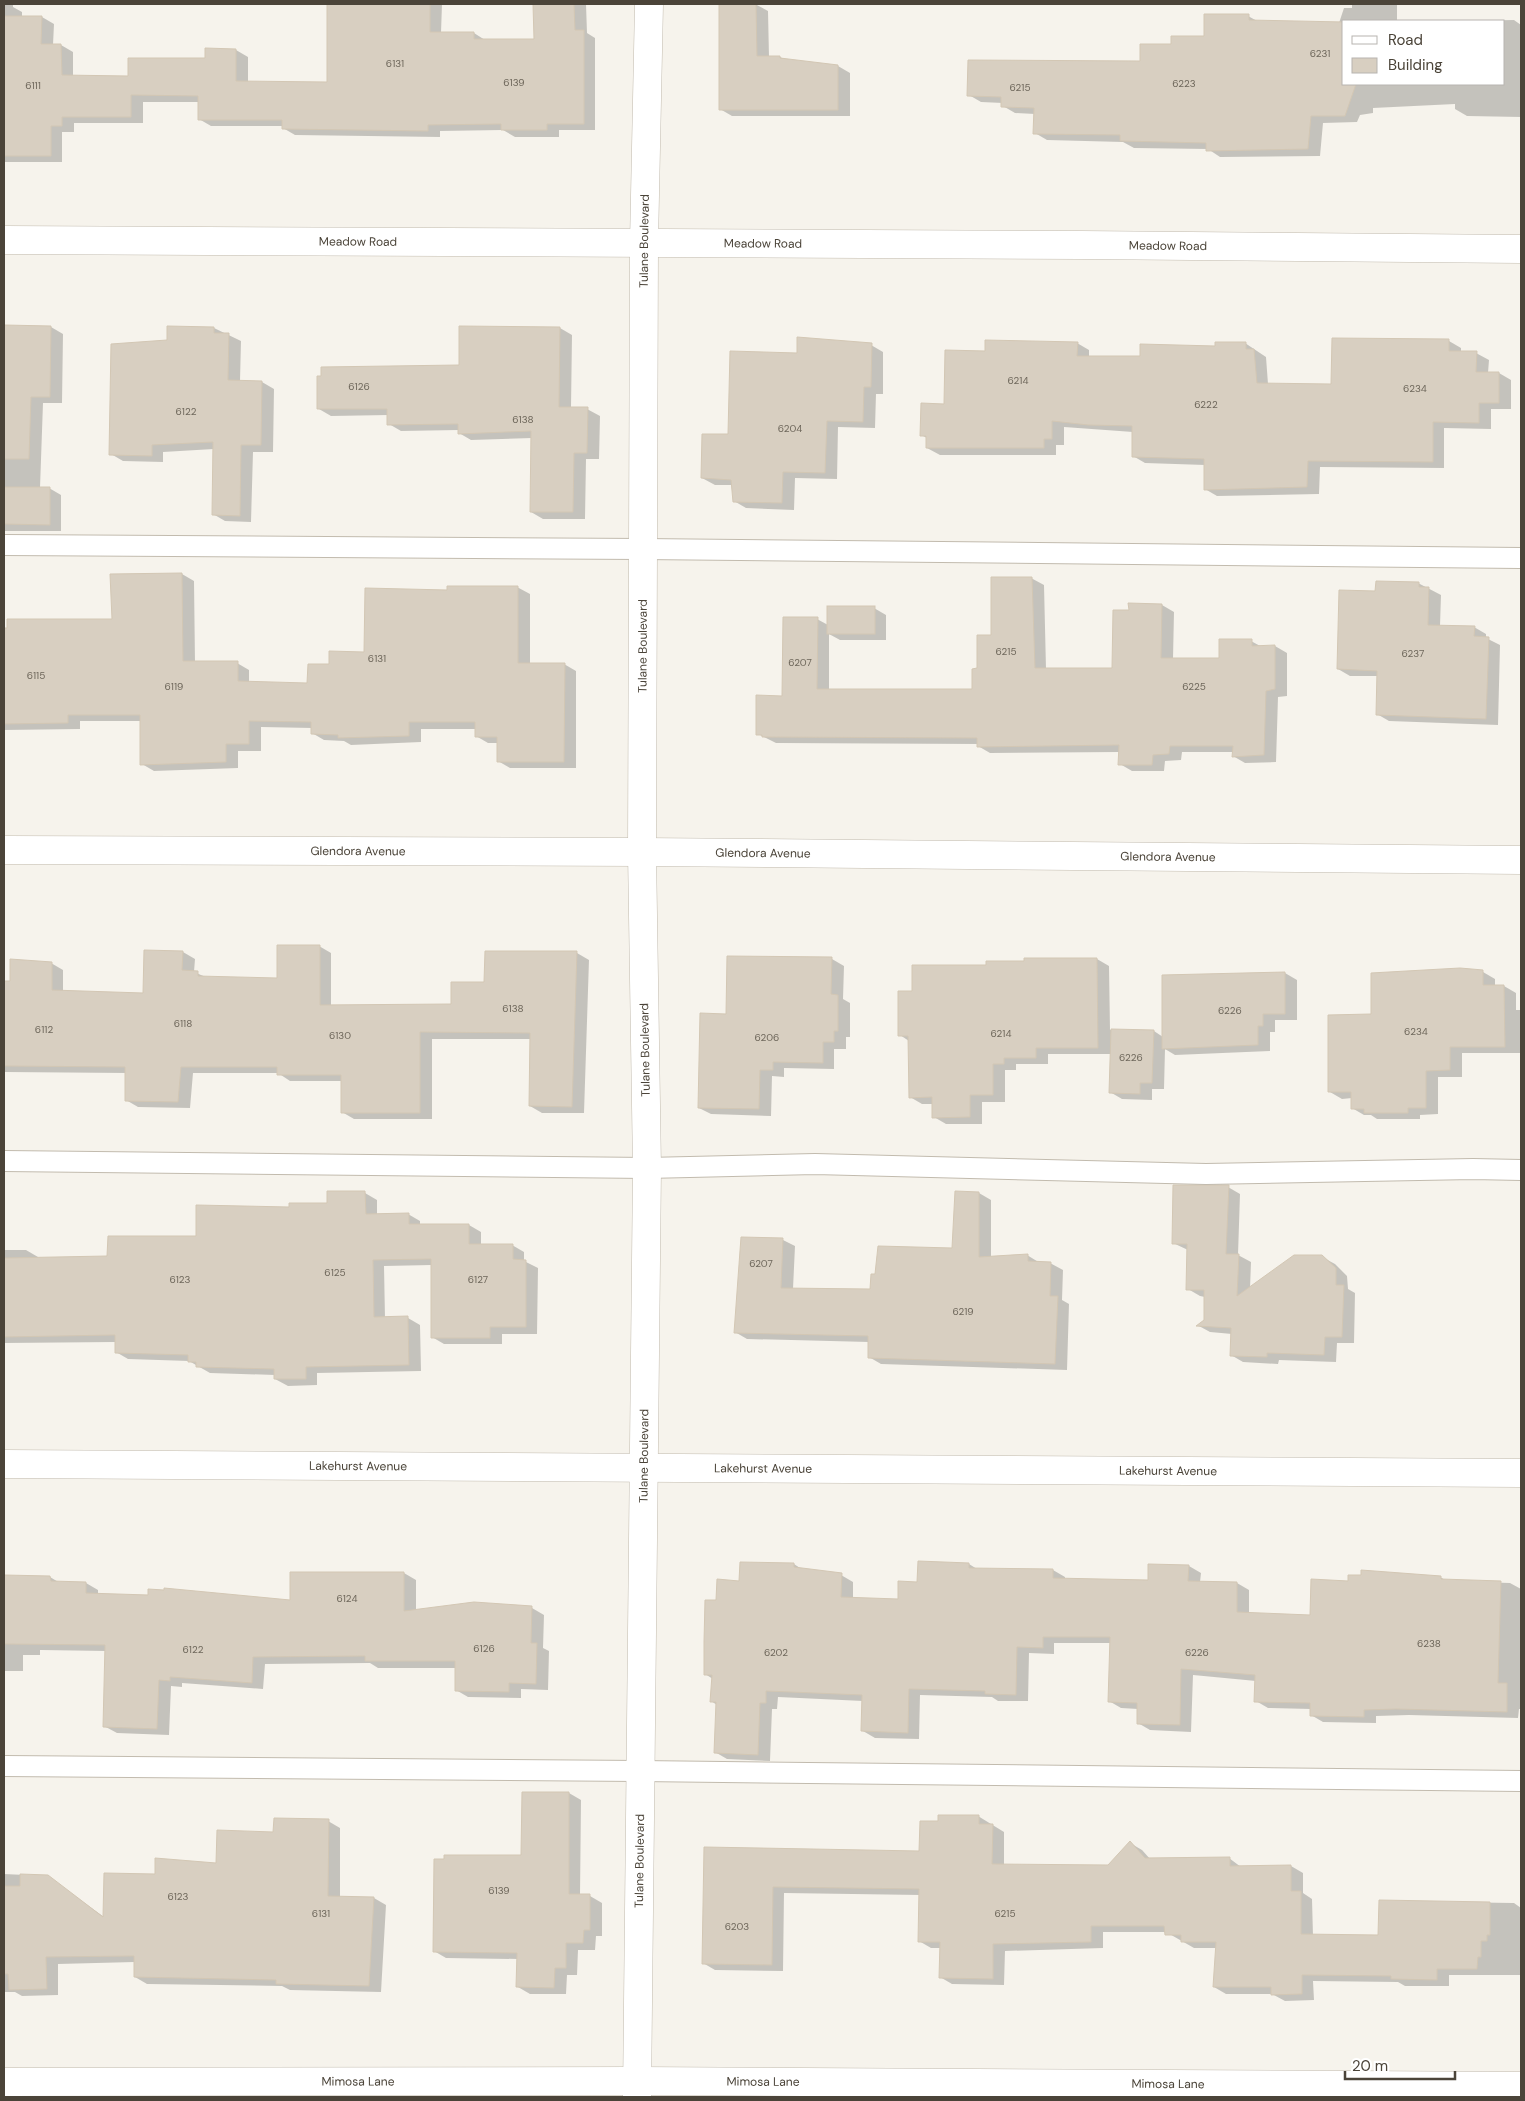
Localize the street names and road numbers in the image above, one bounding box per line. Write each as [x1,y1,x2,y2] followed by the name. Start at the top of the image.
[636,194,653,288] street label: Tulane Boulevard
[319,233,397,250] street label: Meadow Road
[724,235,802,252] street label: Meadow Road
[1129,237,1207,254] street label: Meadow Road
[635,599,651,693] street label: Tulane Boulevard
[310,843,406,859] street label: Glendora Avenue
[715,845,811,862] street label: Glendora Avenue
[1120,848,1216,865] street label: Glendora Avenue
[636,1003,654,1097] street label: Tulane Boulevard
[635,1409,652,1503] street label: Tulane Boulevard
[309,1458,407,1474] street label: Lakehurst Avenue
[714,1460,812,1477] street label: Lakehurst Avenue
[1119,1463,1217,1479] street label: Lakehurst Avenue
[631,1814,648,1908] street label: Tulane Boulevard
[321,2073,395,2089] street label: Mimosa Lane
[726,2074,800,2090] street label: Mimosa Lane
[1131,2076,1205,2092] street label: Mimosa Lane

